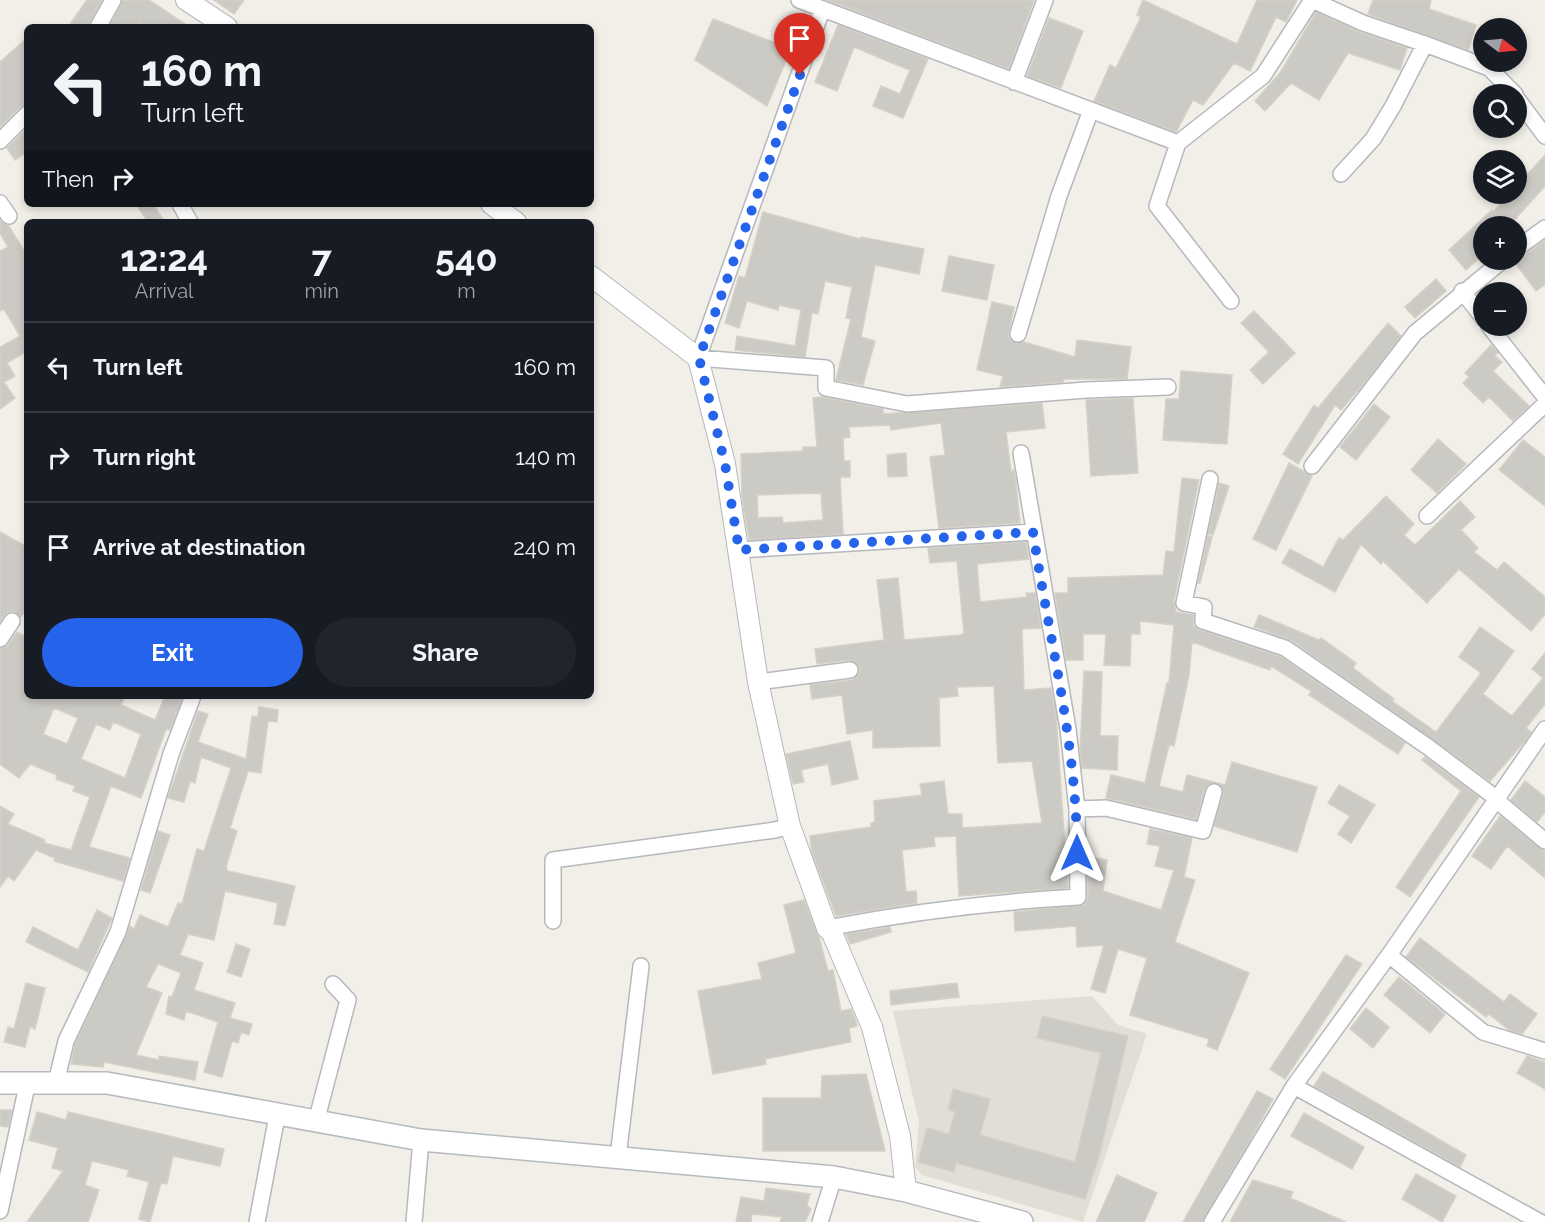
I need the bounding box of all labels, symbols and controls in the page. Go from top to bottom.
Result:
pin [774,13,825,75]
north arrow [1473,18,1527,72]
map controls [1473,18,1527,336]
icon: arrive [783,22,816,55]
text: 160 m [141,47,262,96]
icon: left [42,48,120,126]
button: search [1473,84,1527,138]
text: Turn left [141,97,244,128]
button: layers [1473,150,1527,204]
icon: right [106,162,139,195]
text: Then [42,166,94,192]
button: + [1473,216,1527,270]
text: 12:24 [120,237,208,279]
text: 7 [312,237,332,279]
text: 540 [435,237,498,279]
text: Arrival [135,279,194,303]
text: min [304,279,339,303]
text: m [457,279,476,303]
button: − [1473,282,1527,336]
icon: left [42,351,75,384]
text: Turn left [93,354,183,380]
text: 160 m [514,354,576,380]
icon: right [42,441,75,474]
text: Turn right [93,444,196,470]
text: 140 m [515,444,576,470]
icon: arrive [42,531,75,564]
text: Arrive at destination [93,534,306,560]
text: 240 m [513,534,576,560]
button: Exit [42,618,303,687]
button: Share [315,618,576,687]
position arrow [1045,821,1109,885]

